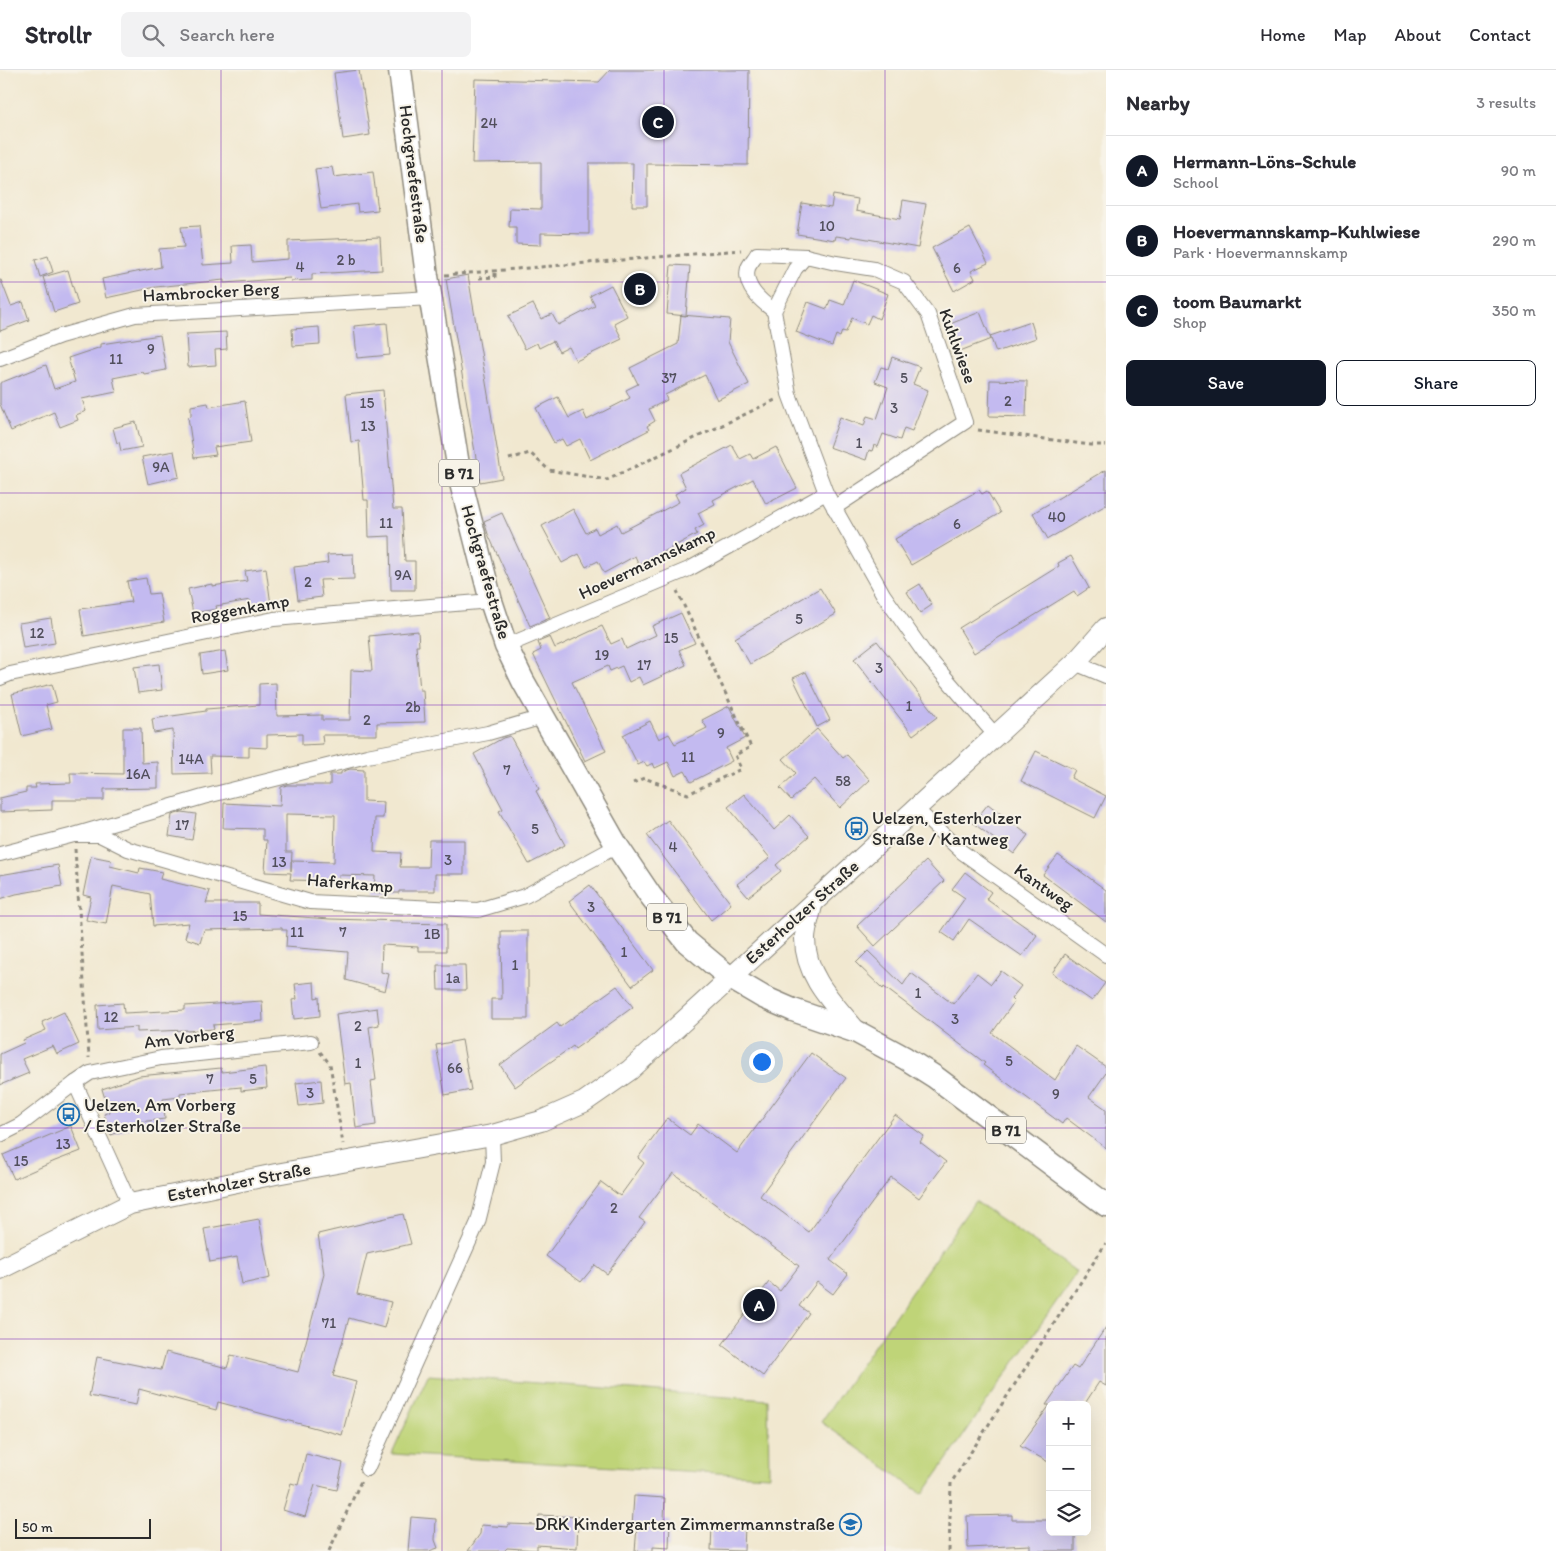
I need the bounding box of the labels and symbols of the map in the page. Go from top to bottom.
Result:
pin: C [642,103,674,141]
street label: Hochgraefestraße [395,104,433,244]
house number: 24 [481,114,497,132]
house number: 10 [819,217,835,235]
house number: 2 b [336,251,356,269]
house number: 4 [295,258,305,276]
house number: 6 [953,259,961,277]
pin: B [624,270,656,308]
street label: Hambrocker Berg [142,277,281,307]
street label: Kuhlwiese [934,306,982,386]
house number: 9 [147,340,155,358]
house number: 11 [109,350,123,368]
house number: 37 [661,369,677,387]
house number: 5 [900,369,908,387]
house number: 2 [1004,392,1012,410]
house number: 15 [360,394,375,412]
house number: 3 [890,399,898,417]
house number: 13 [360,417,376,435]
house number: 1 [856,434,863,452]
house number: 9A [152,458,170,476]
road number: B 71 [439,459,479,486]
street label: Hochgraefestraße [456,502,516,642]
house number: 40 [1048,508,1066,526]
house number: 11 [379,514,393,532]
house number: 6 [953,515,961,533]
street label: Hoevermannskamp [575,522,719,604]
house number: 9A [394,566,412,584]
house number: 2 [304,573,312,591]
street label: Roggenkamp [189,590,291,628]
house number: 5 [795,610,803,628]
house number: 12 [30,624,45,642]
house number: 15 [664,629,679,647]
house number: 19 [595,646,610,664]
house number: 17 [637,656,652,674]
house number: 3 [875,659,883,677]
house number: 1 [906,697,913,715]
house number: 2b [405,698,421,716]
house number: 2 [363,711,371,729]
house number: 9 [717,724,725,742]
house number: 11 [681,748,695,766]
house number: 14A [178,750,204,768]
house number: 7 [503,761,511,779]
house number: 16A [126,765,151,783]
house number: 58 [835,772,851,790]
place label: Uelzen, Esterholzer Straße / Kantweg [872,807,1022,850]
house number: 17 [175,816,190,834]
bus stop icon: Uelzen, Esterholzer Straße / Kantweg [844,816,868,840]
house number: 5 [531,820,539,838]
house number: 4 [668,838,678,856]
house number: 3 [444,851,452,869]
house number: 13 [271,853,287,871]
street label: Esterholzer Straße [741,855,863,969]
street label: Kantweg [1010,859,1079,916]
street label: Haferkamp [306,868,394,898]
house number: 3 [587,898,595,916]
road number: B 71 [647,904,687,930]
house number: 15 [233,907,248,925]
house number: 11 [290,923,304,941]
house number: 7 [339,923,347,941]
house number: 1B [424,925,441,943]
house number: 1 [621,943,628,961]
house number: 1 [512,956,519,974]
house number: 1a [446,969,461,987]
house number: 1 [915,984,922,1002]
house number: 12 [104,1008,119,1026]
house number: 3 [951,1010,959,1028]
house number: 2 [354,1017,362,1035]
street label: Am Vorberg [143,1020,236,1053]
your location [749,1049,775,1075]
house number: 5 [1005,1052,1013,1070]
house number: 1 [355,1054,362,1072]
house number: 66 [447,1059,463,1077]
house number: 7 [206,1070,214,1088]
house number: 5 [249,1070,257,1088]
house number: 3 [306,1084,314,1102]
house number: 9 [1052,1085,1060,1103]
place label: Uelzen, Am Vorberg / Esterholzer Straße [84,1094,241,1137]
bus stop icon: Uelzen, Am Vorberg / Esterholzer Straße [56,1103,80,1127]
road number: B 71 [986,1116,1026,1144]
house number: 13 [55,1135,71,1153]
house number: 15 [14,1152,29,1170]
street label: Esterholzer Straße [165,1157,313,1207]
house number: 2 [610,1199,618,1217]
pin: A [743,1286,775,1324]
house number: 71 [322,1314,336,1332]
school or university icon: DRK Kindergarten Zimmermannstraße [839,1512,863,1536]
place label: DRK Kindergarten Zimmermannstraße [535,1513,835,1535]
scale bar [15,1516,151,1539]

